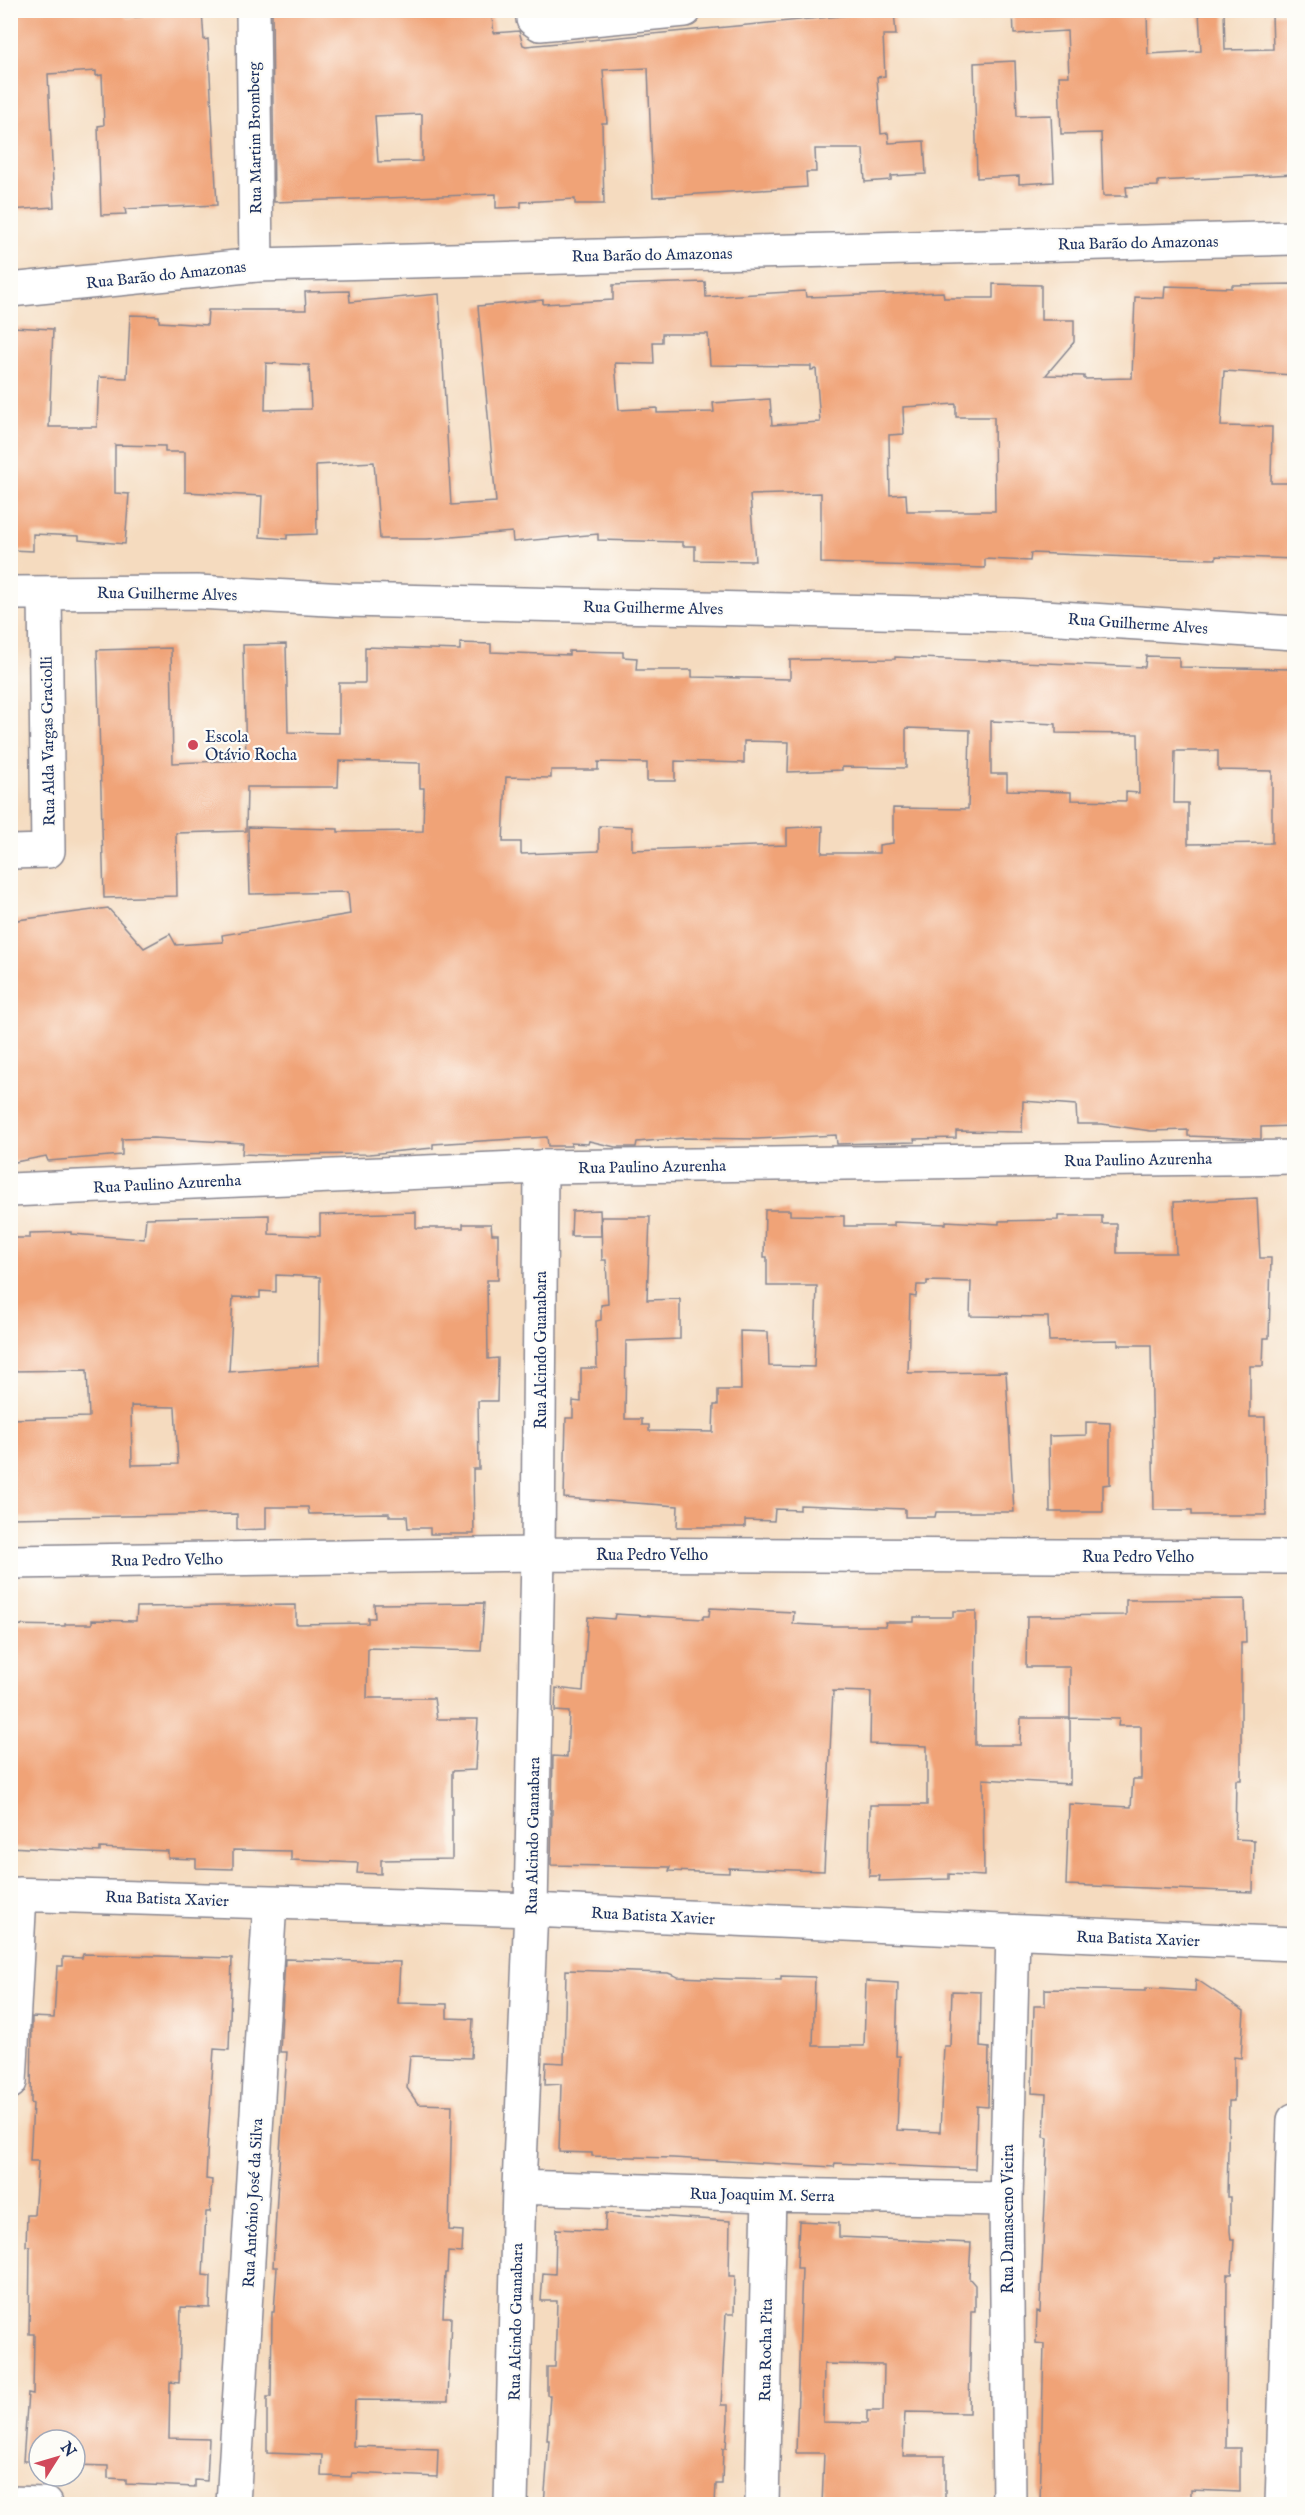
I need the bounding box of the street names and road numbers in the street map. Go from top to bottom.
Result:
street label: Rua Martim Bromberg [245,61,267,214]
street label: Rua Barão do Amazonas [1057,233,1219,255]
street label: Rua Barão do Amazonas [571,245,733,267]
street label: Rua Barão do Amazonas [85,258,248,294]
street label: Rua Guilherme Alves [97,584,238,606]
street label: Rua Guilherme Alves [583,598,724,620]
street label: Rua Guilherme Alves [1067,610,1209,640]
street label: Rua Alda Vargas Graciolli [38,656,60,826]
street label: Rua Paulino Azurenha [1064,1150,1212,1172]
street label: Rua Paulino Azurenha [578,1157,726,1179]
street label: Rua Paulino Azurenha [93,1171,242,1199]
street label: Rua Alcindo Guanabara [532,1271,552,1429]
street label: Rua Pedro Velho [596,1546,708,1566]
street label: Rua Pedro Velho [1082,1548,1194,1568]
street label: Rua Pedro Velho [111,1550,224,1572]
street label: Rua Alcindo Guanabara [523,1757,545,1915]
street label: Rua Batista Xavier [105,1888,229,1912]
street label: Rua Batista Xavier [591,1904,715,1930]
street label: Rua Batista Xavier [1076,1928,1200,1952]
street label: Rua Antônio José da Silva [240,2118,268,2288]
street label: Rua Damasceno Vieira [999,2144,1019,2294]
street label: Rua Joaquim M. Serra [689,2185,835,2207]
street label: Rua Alcindo Guanabara [506,2243,528,2401]
street label: Rua Rocha Pita [756,2298,778,2402]

